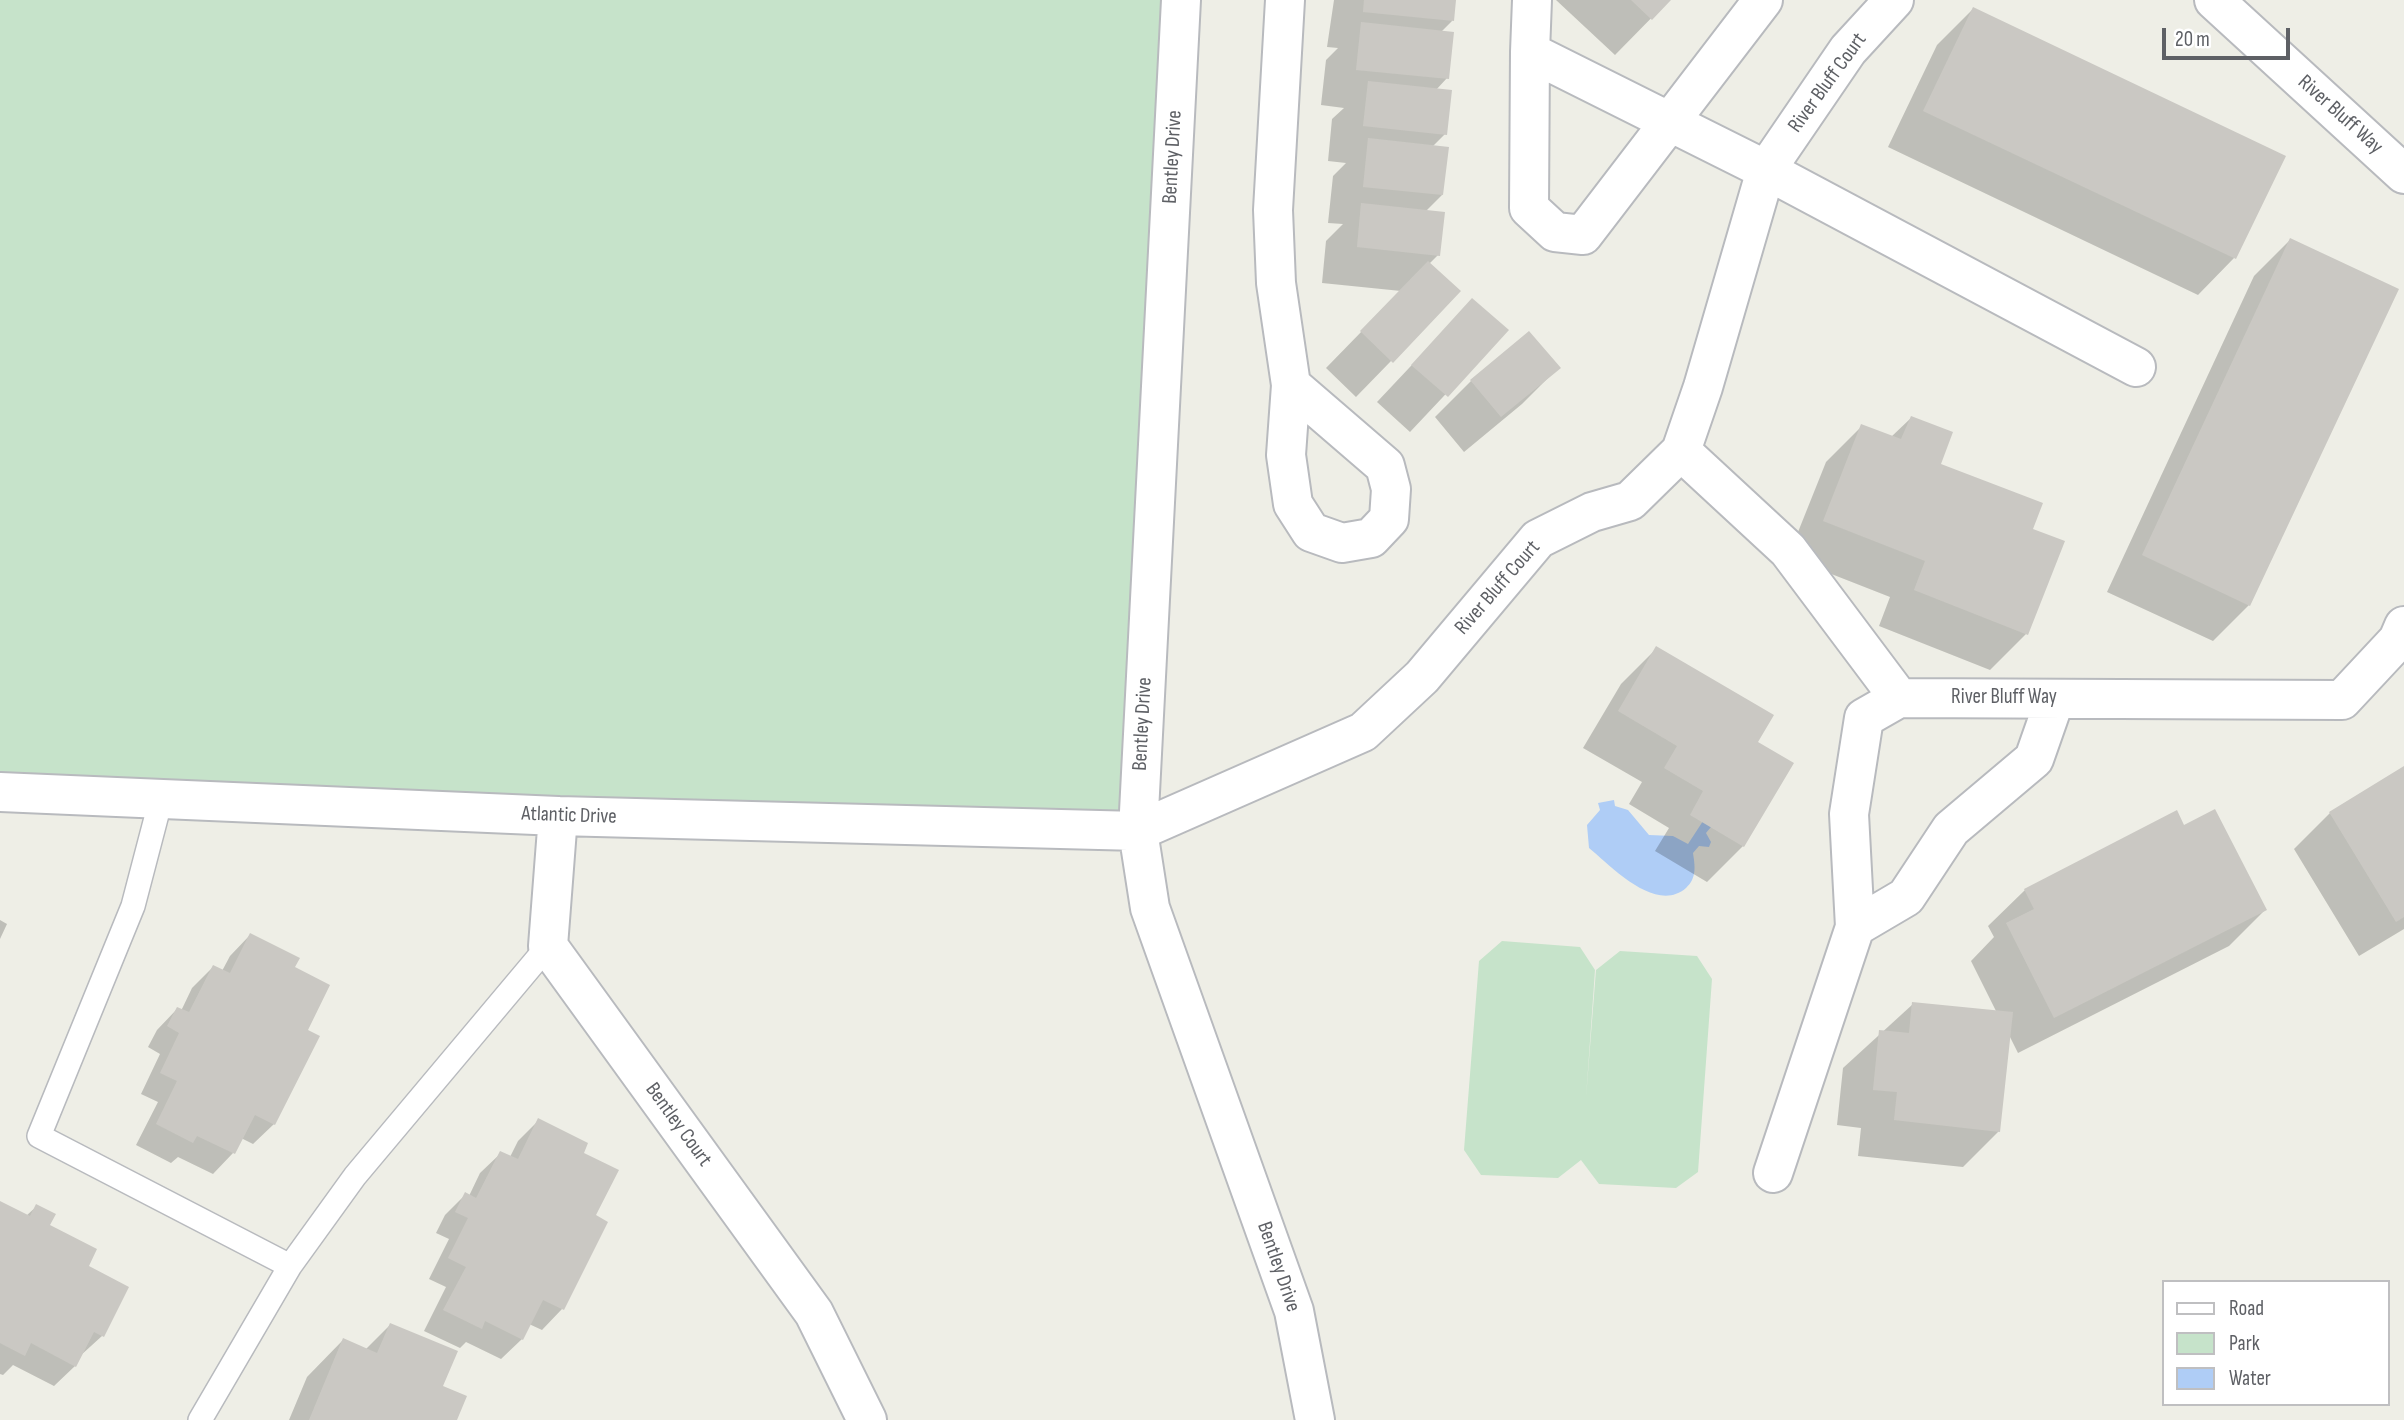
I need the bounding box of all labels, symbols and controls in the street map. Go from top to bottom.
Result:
scale bar [2166,14,2294,58]
text: 20 m [2175,27,2210,52]
street label: River Bluff Court [1783,28,1873,138]
street label: River Bluff Way [2292,70,2388,160]
street label: Bentley Drive [1158,110,1188,204]
street label: River Bluff Court [1450,536,1546,640]
street label: Bentley Drive [1128,677,1158,771]
street label: River Bluff Way [1951,685,2057,711]
street label: Atlantic Drive [521,802,617,830]
street label: Bentley Court [639,1078,717,1172]
street label: Bentley Drive [1251,1219,1305,1315]
legend [2162,1280,2390,1406]
text: Road [2229,1296,2264,1321]
text: Park [2229,1331,2260,1356]
text: Water [2229,1366,2271,1391]

